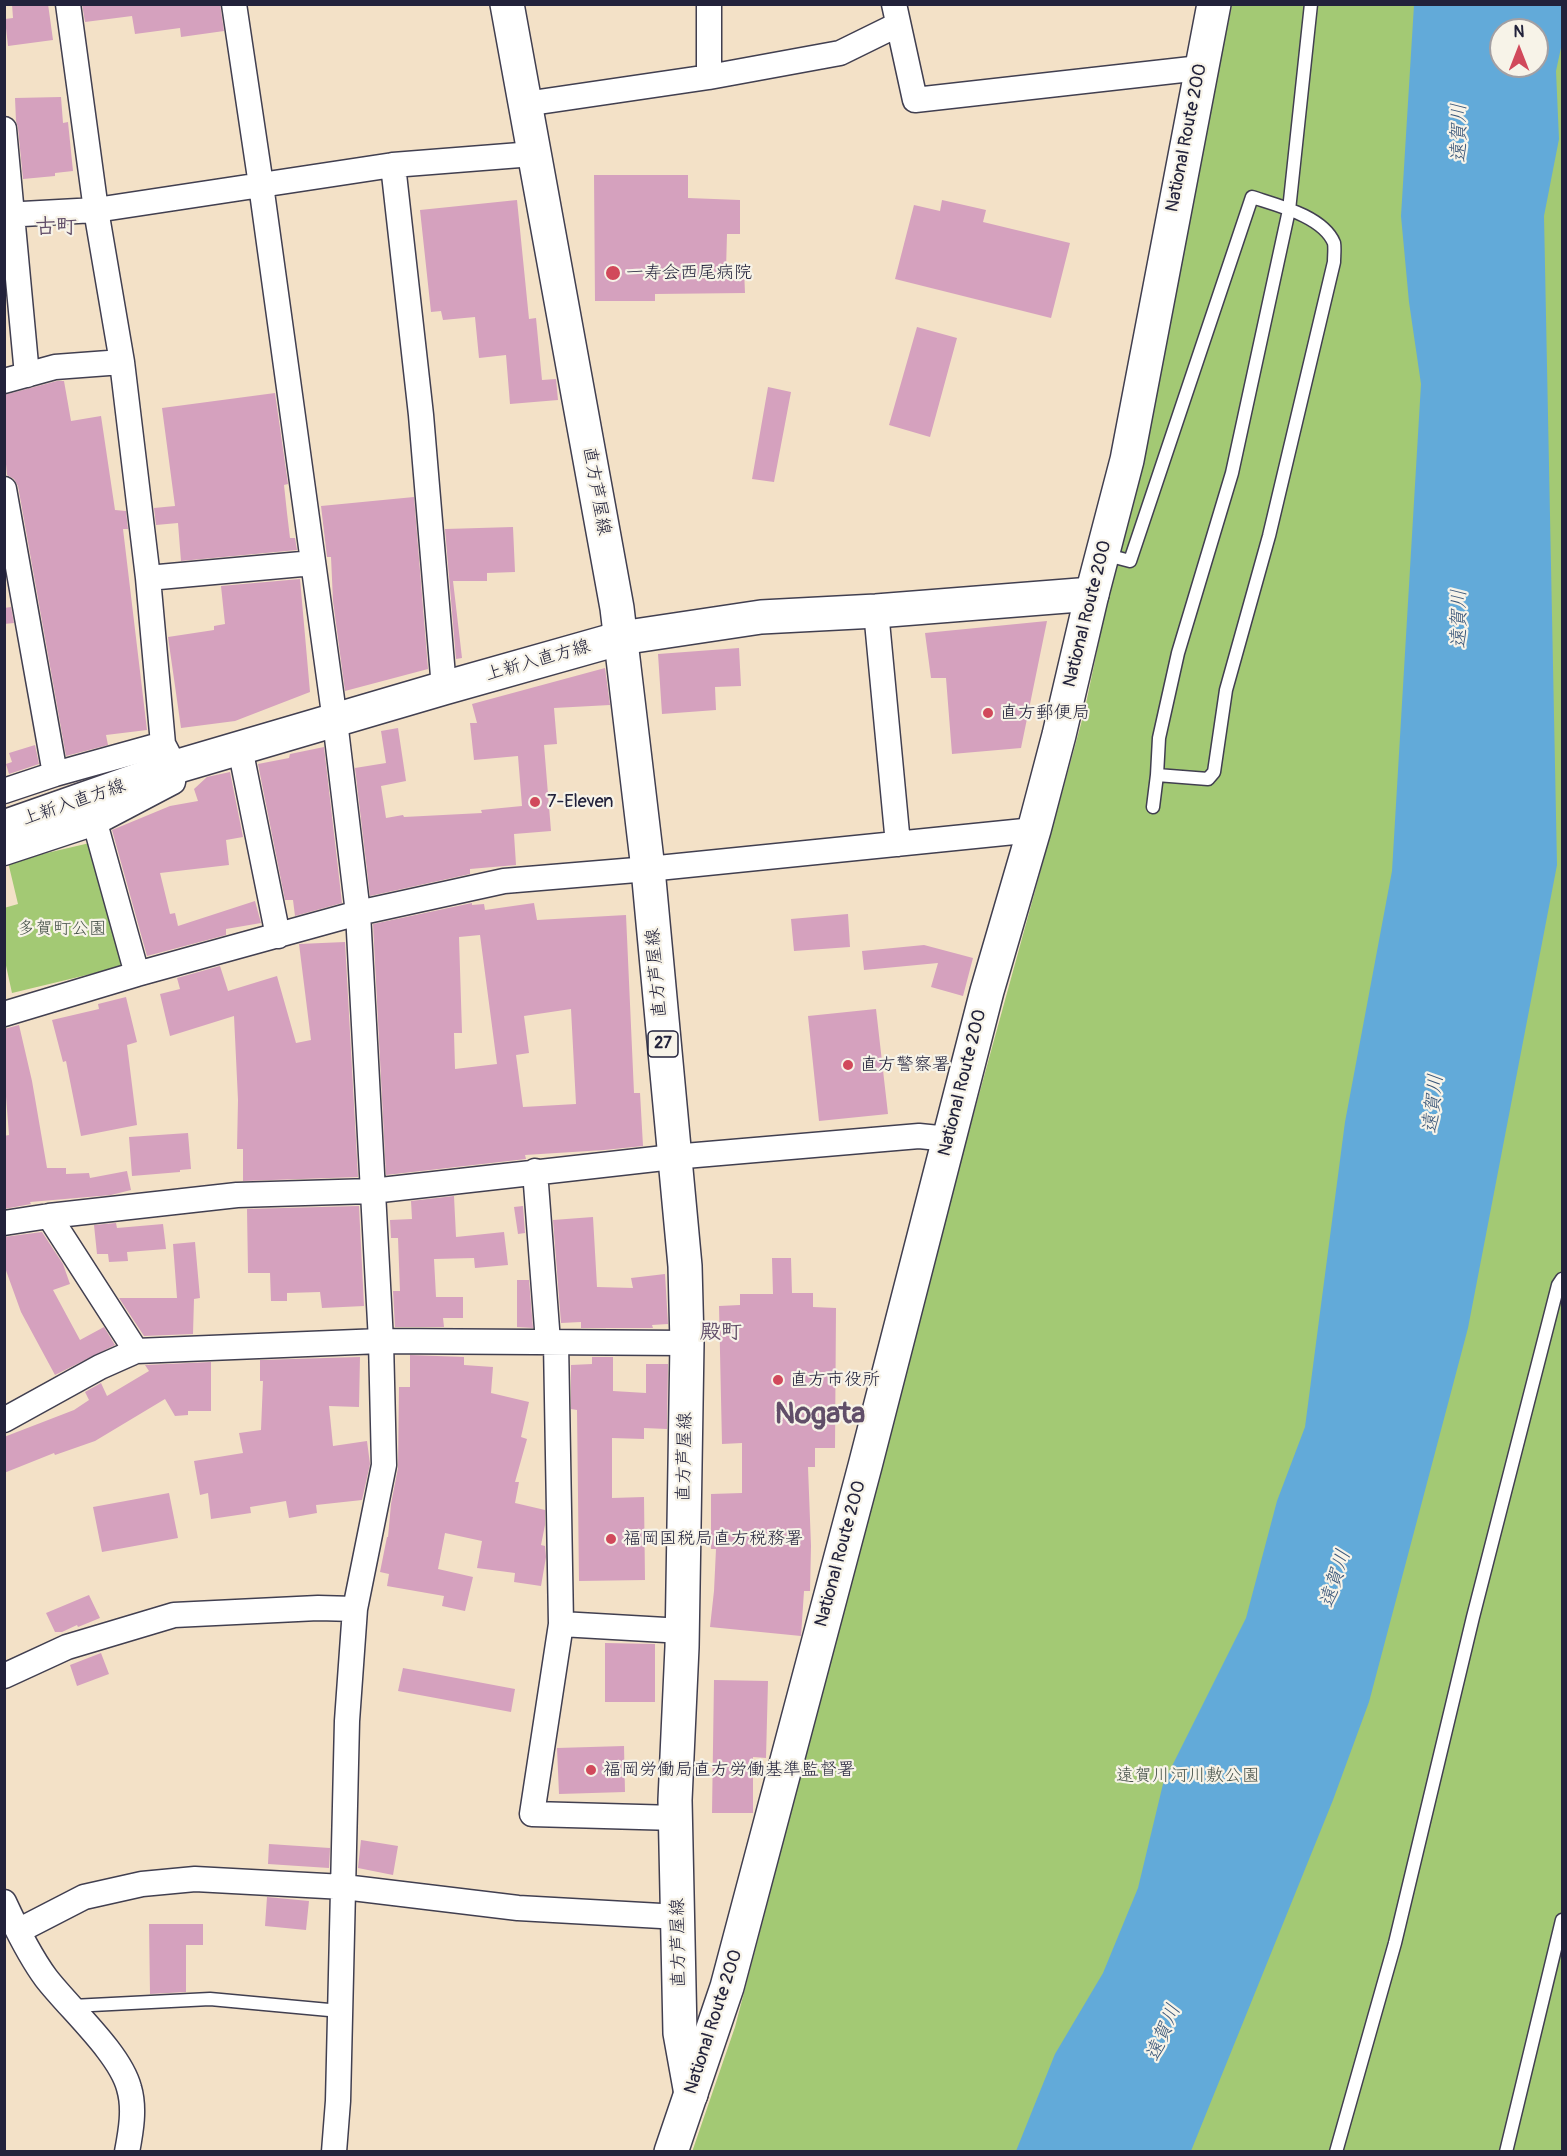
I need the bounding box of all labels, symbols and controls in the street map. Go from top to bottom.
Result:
north arrow [1489,18,1549,78]
text: N [1514,22,1524,42]
street label: National Route 200 [1162,62,1212,214]
water label: 遠賀川 [1448,103,1472,163]
district label: 古町 [35,215,77,241]
place label: 一寿会西尾病院 [626,262,752,284]
marker: 一寿会西尾病院 [604,264,622,282]
street label: 直方芦屋線 [578,445,614,537]
street label: National Route 200 [1059,538,1117,690]
water label: 遠賀川 [1448,589,1472,649]
street label: 上新入直方線 [483,636,593,686]
place label: 直方郵便局 [1000,702,1090,724]
marker: 直方郵便局 [981,706,995,720]
street label: 上新入直方線 [19,775,129,831]
place label: 7-Eleven [547,791,614,813]
marker: 7-Eleven [528,795,542,809]
park label: 多賀町公園 [17,918,107,940]
street label: 直方芦屋線 [642,927,672,1019]
street label: National Route 200 [934,1007,992,1159]
road number: 27 [648,1031,678,1057]
place label: 直方警察署 [860,1054,950,1076]
marker: 直方警察署 [841,1058,855,1072]
water label: 遠賀川 [1419,1073,1449,1135]
district label: 殿町 [700,1320,742,1346]
place label: 直方市役所 [790,1369,880,1391]
marker: 直方市役所 [771,1373,785,1387]
district label: Nogata [775,1397,865,1433]
street label: 直方芦屋線 [673,1412,697,1502]
street label: National Route 200 [811,1479,871,1629]
place label: 福岡国税局直方税務署 [623,1528,803,1550]
marker: 福岡国税局直方税務署 [604,1532,618,1546]
water label: 遠賀川 [1315,1547,1357,1611]
place label: 福岡労働局直方労働基準監督署 [603,1759,855,1781]
marker: 福岡労働局直方労働基準監督署 [584,1763,598,1777]
park label: 遠賀川河川敷公園 [1116,1765,1260,1787]
street label: 直方芦屋線 [667,1898,691,1988]
street label: National Route 200 [680,1947,748,2097]
water label: 遠賀川 [1141,2001,1187,2065]

